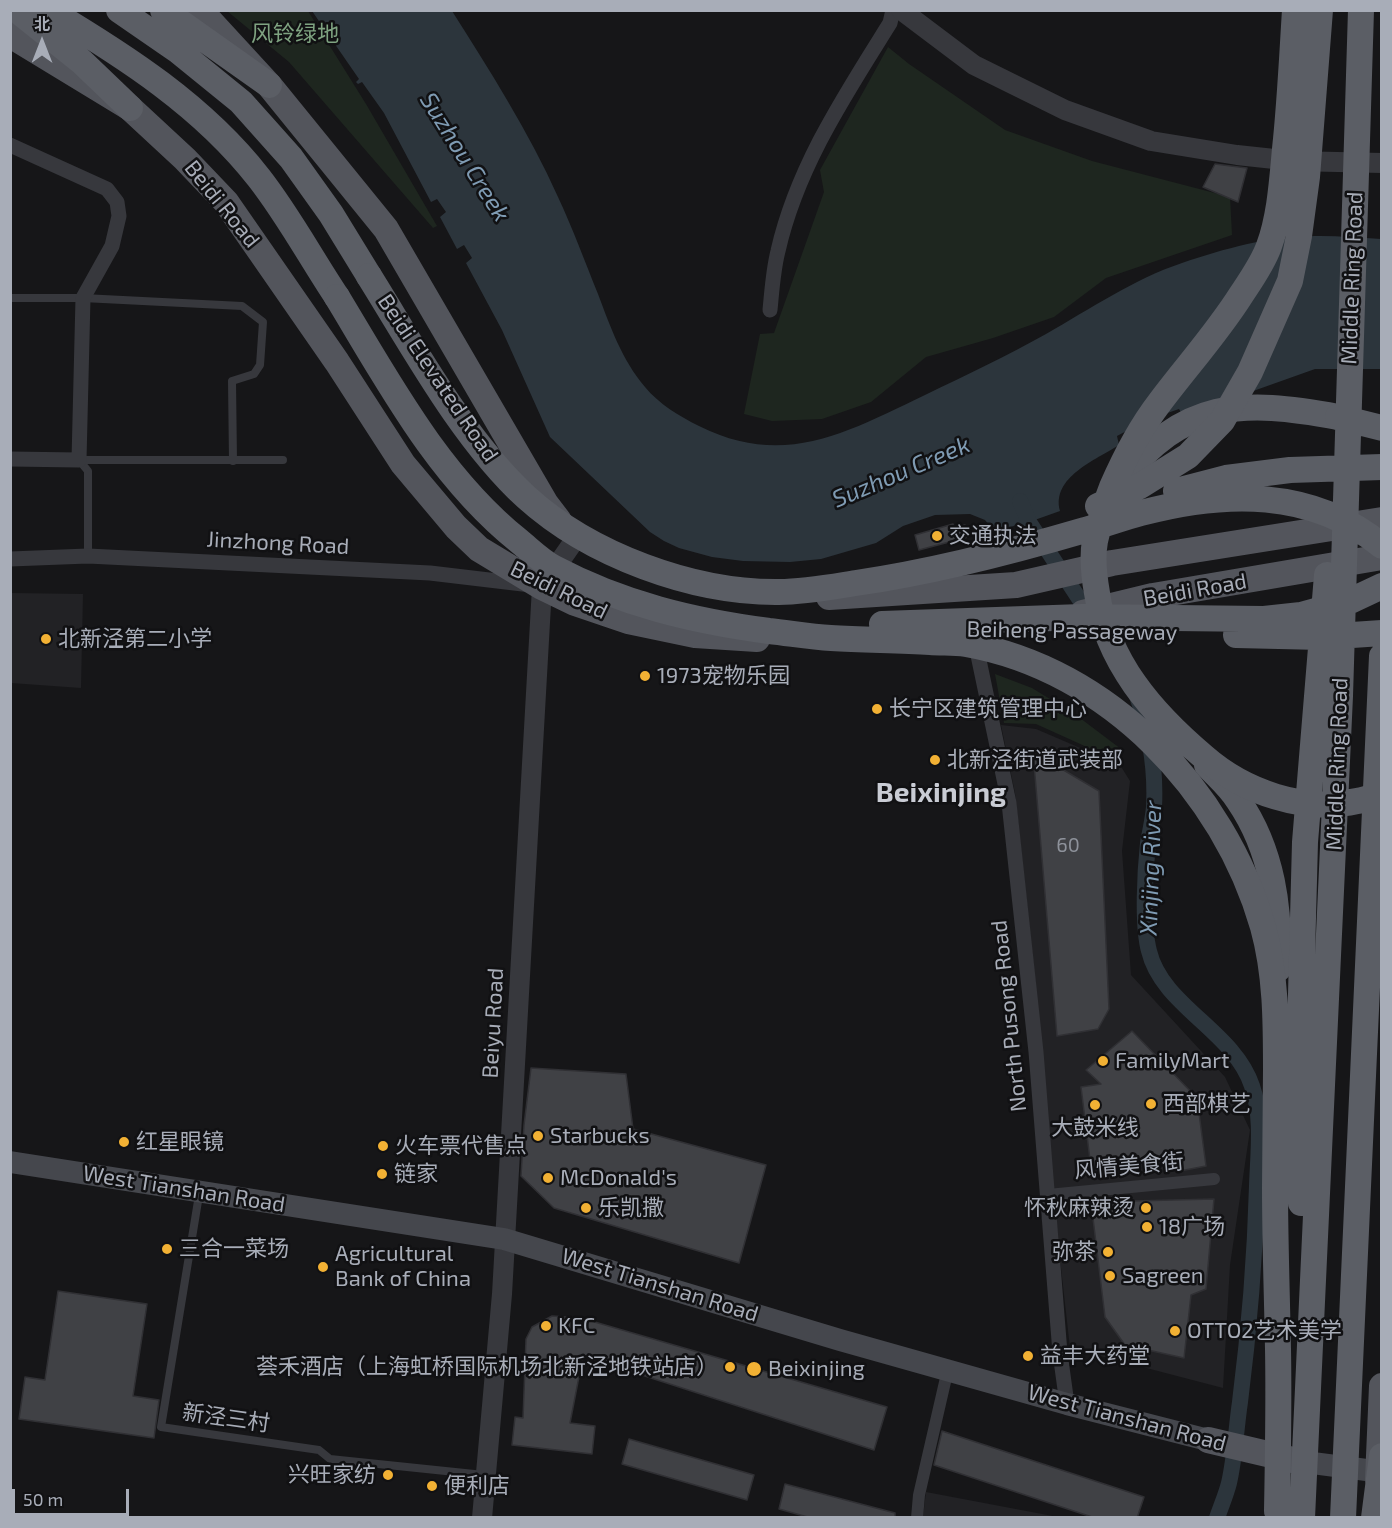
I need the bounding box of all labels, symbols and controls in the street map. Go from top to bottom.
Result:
north arrow [12,12,72,72]
text: 北 [34,14,50,33]
park label: 风铃绿地 [251,21,339,47]
water label: Suzhou Creek [414,87,516,227]
street label: Beidi Road [179,155,265,253]
street label: Middle Ring Road [1336,191,1368,365]
street label: Beidi Elevated Road [372,289,504,467]
water label: Suzhou Creek [828,430,974,514]
place label: 交通执法 [949,523,1037,549]
street label: Jinzhong Road [206,526,350,560]
marker: 交通执法 [930,529,944,543]
street label: Beidi Road [506,555,612,625]
street label: Beidi Road [1141,568,1249,612]
street label: Beiheng Passageway [966,616,1178,646]
place label: 北新泾第二小学 [58,626,212,652]
marker: 北新泾第二小学 [39,632,53,646]
place label: 1973宠物乐园 [657,663,790,689]
marker: 1973宠物乐园 [638,669,652,683]
street label: Middle Ring Road [1321,677,1353,851]
place label: 长宁区建筑管理中心 [889,696,1087,722]
marker: 长宁区建筑管理中心 [870,702,884,716]
place label: 北新泾街道武装部 [947,747,1123,773]
marker: 北新泾街道武装部 [928,753,942,767]
district label: Beixinjing [876,776,1006,810]
water label: Xinjing River [1134,800,1168,936]
house number: 60 [1056,833,1080,857]
street label: North Pusong Road [986,919,1032,1113]
street label: Beiyu Road [477,967,509,1079]
place label: FamilyMart [1115,1048,1229,1074]
marker: FamilyMart [1096,1054,1110,1068]
place label: 西部棋艺 [1163,1091,1251,1117]
marker: 西部棋艺 [1144,1097,1158,1111]
marker: 大鼓米线 [1088,1098,1102,1112]
place label: 大鼓米线 [1051,1115,1139,1141]
place label: Starbucks [550,1123,650,1149]
place label: 红星眼镜 [136,1129,224,1155]
marker: Starbucks [531,1129,545,1143]
place label: 火车票代售点 [395,1133,527,1159]
marker: 红星眼镜 [117,1135,131,1149]
marker: 火车票代售点 [376,1139,390,1153]
street label: 风情美食街 [1073,1148,1185,1184]
street label: West Tianshan Road [81,1160,287,1218]
place label: 链家 [394,1161,438,1187]
place label: McDonald's [560,1165,677,1191]
marker: 链家 [375,1167,389,1181]
marker: McDonald's [541,1171,555,1185]
place label: 乐凯撒 [598,1195,664,1221]
place label: 怀秋麻辣烫 [1024,1195,1134,1221]
marker: 乐凯撒 [579,1201,593,1215]
marker: 怀秋麻辣烫 [1139,1201,1153,1215]
place label: 18广场 [1159,1214,1225,1240]
marker: 18广场 [1140,1220,1154,1234]
place label: 三合一菜场 [179,1236,289,1262]
place label: 弥茶 [1052,1239,1096,1265]
place label: Agricultural Bank of China [335,1241,471,1292]
marker: 三合一菜场 [160,1242,174,1256]
street label: West Tianshan Road [558,1243,762,1327]
marker: 弥茶 [1101,1245,1115,1259]
marker: Agricultural Bank of China [316,1260,330,1274]
place label: Sagreen [1122,1263,1204,1289]
marker: Sagreen [1103,1269,1117,1283]
place label: KFC [558,1313,595,1339]
place label: OTTO2艺术美学 [1187,1318,1342,1344]
marker: KFC [539,1319,553,1333]
marker: OTTO2艺术美学 [1168,1324,1182,1338]
place label: 益丰大药堂 [1040,1343,1150,1369]
marker: 益丰大药堂 [1021,1349,1035,1363]
place label: 荟禾酒店（上海虹桥国际机场北新泾地铁站店） [256,1354,718,1380]
place label: Beixinjing [768,1356,865,1382]
marker: 荟禾酒店（上海虹桥国际机场北新泾地铁站店） [723,1360,737,1374]
marker: Beixinjing [745,1360,763,1378]
street label: West Tianshan Road [1025,1379,1229,1457]
street label: 新泾三村 [181,1399,271,1437]
place label: 兴旺家纺 [288,1462,376,1488]
marker: 兴旺家纺 [381,1468,395,1482]
place label: 便利店 [444,1473,510,1499]
scale bar [15,1477,132,1515]
marker: 便利店 [425,1479,439,1493]
text: 50 m [23,1488,63,1510]

